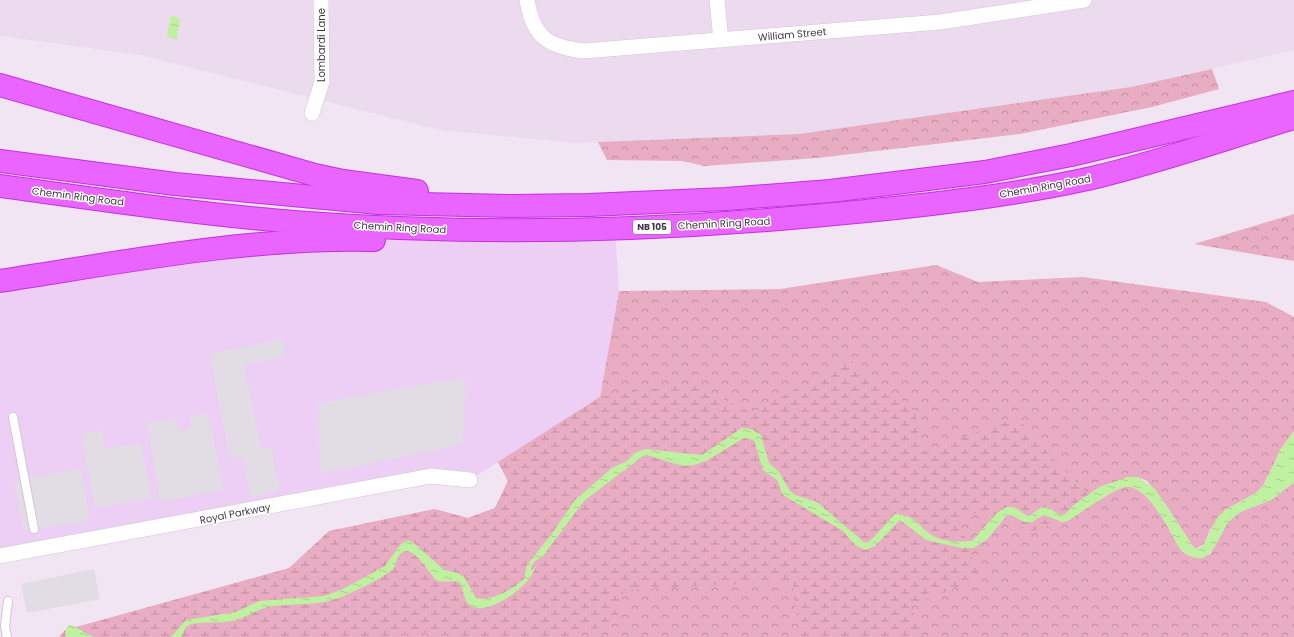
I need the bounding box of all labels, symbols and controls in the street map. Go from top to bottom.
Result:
street label: Lombardi Lane [314,8,329,82]
street label: William Street [757,24,827,45]
street label: Chemin Ring Road [998,171,1092,202]
street label: Chemin Ring Road [31,183,125,210]
street label: Chemin Ring Road [677,214,771,233]
street label: Chemin Ring Road [353,218,447,237]
road number: NB 105 [633,220,671,234]
street label: Royal Parkway [198,499,272,528]

